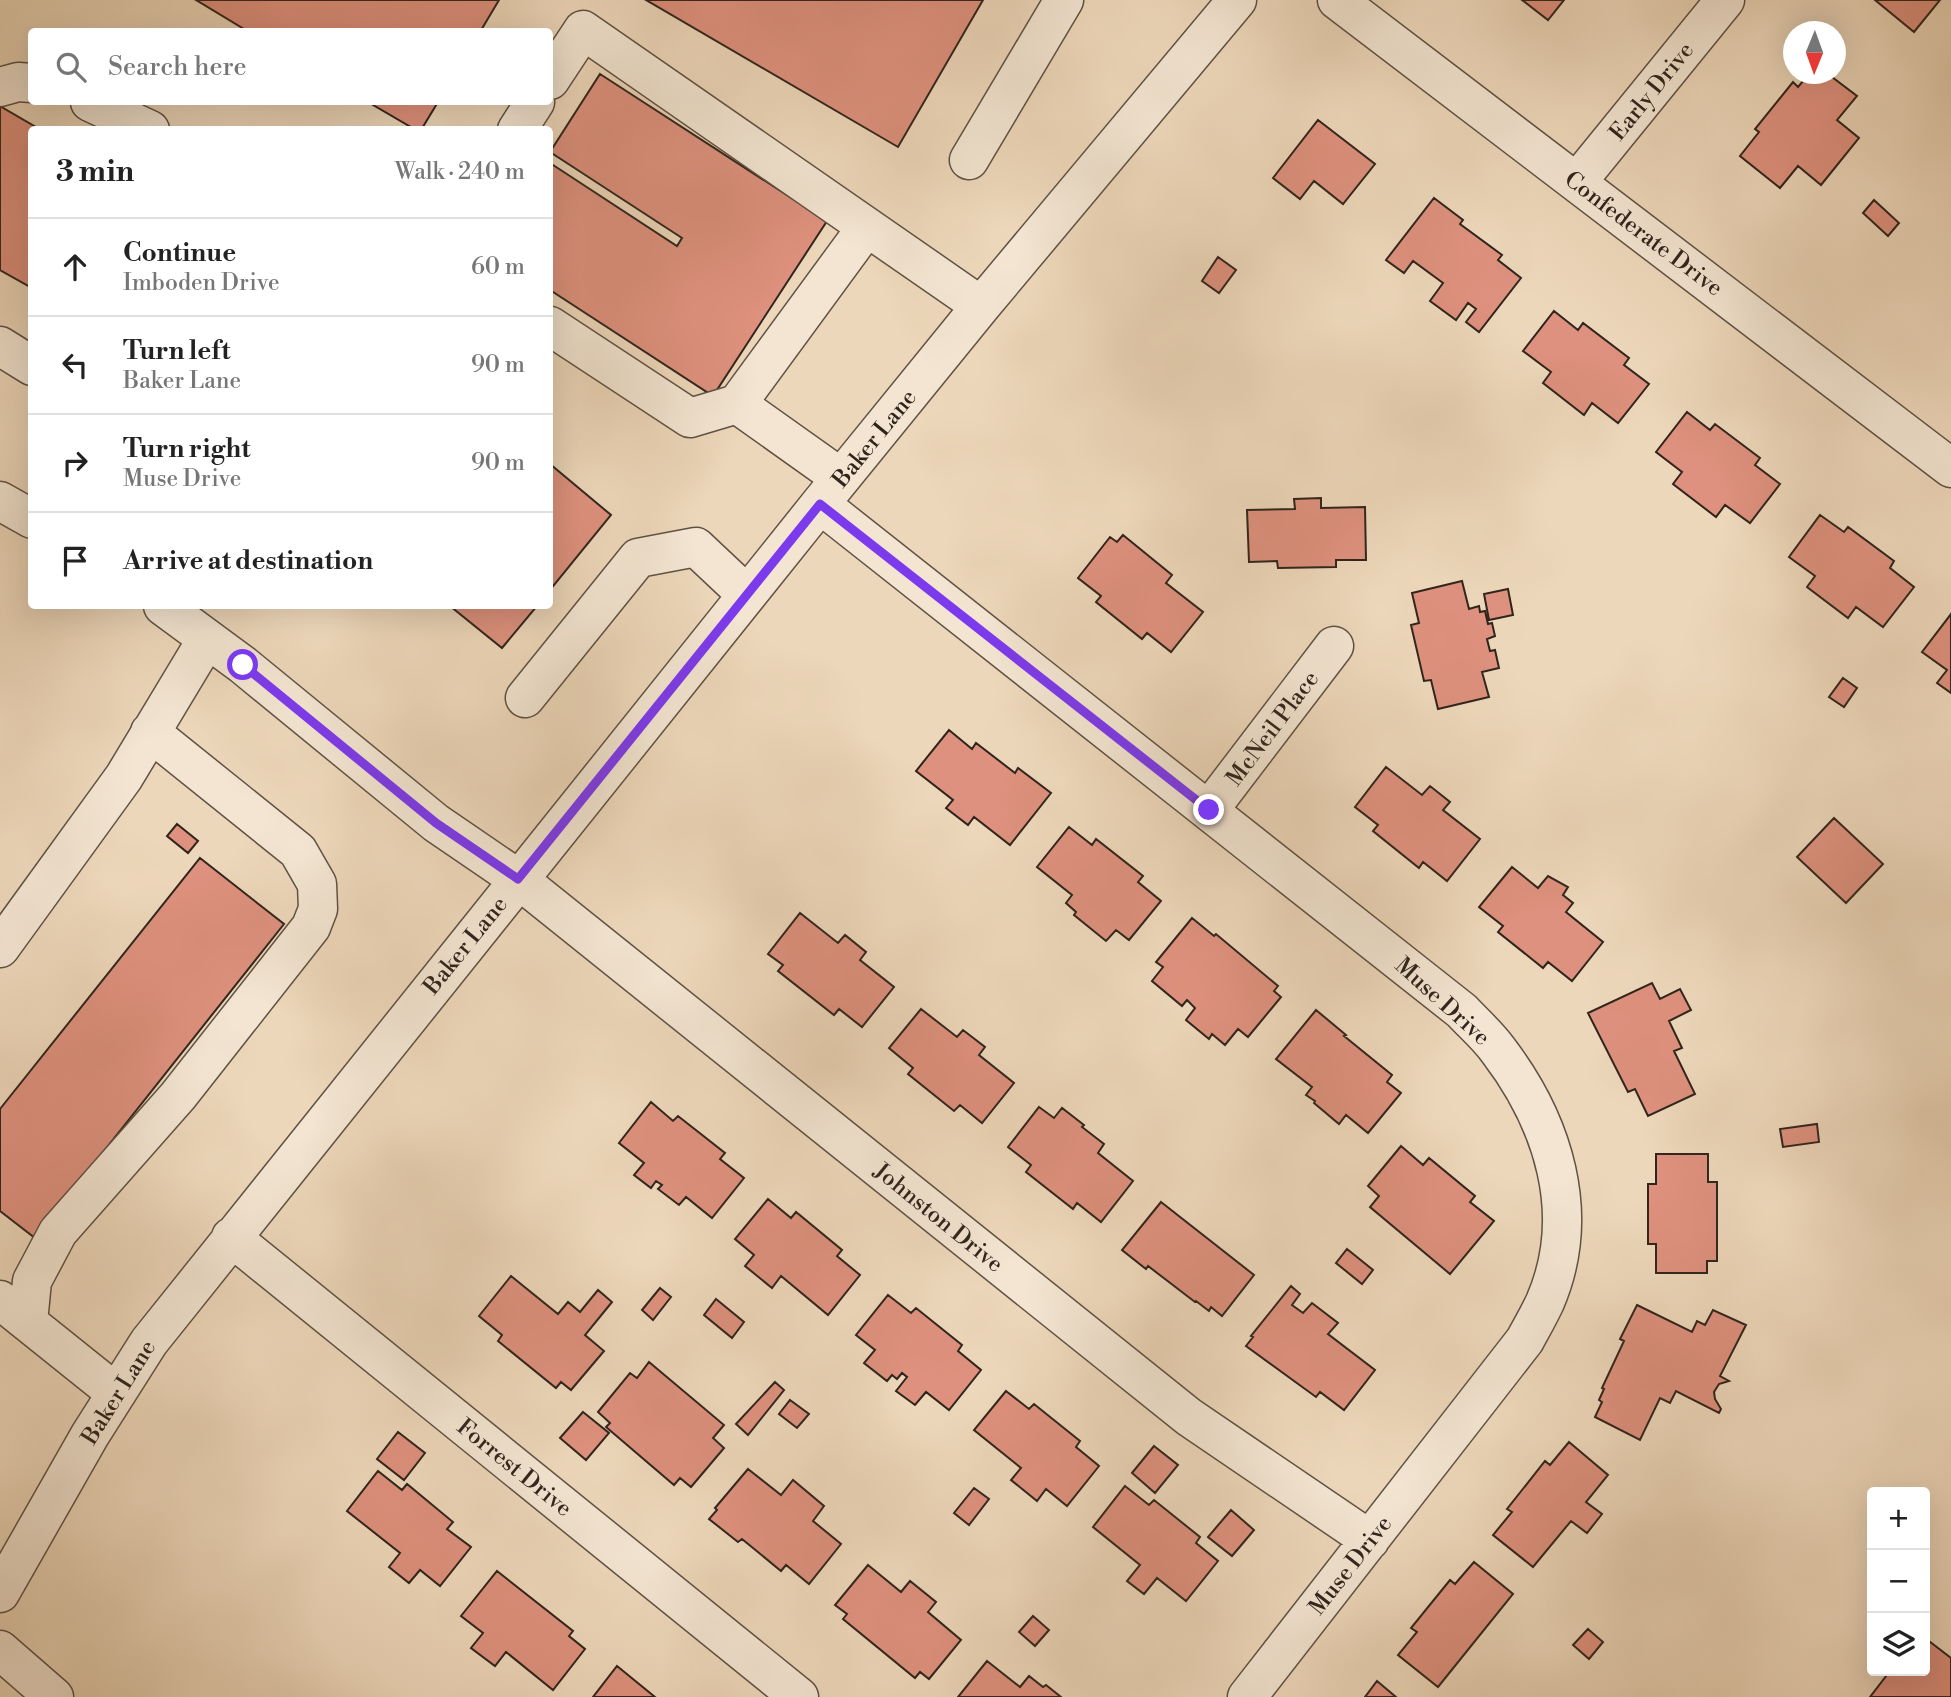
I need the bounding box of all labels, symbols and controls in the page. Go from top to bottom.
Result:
north arrow [1783,21,1846,84]
search box [28,28,553,105]
street label: Early Drive [1604,37,1700,146]
icon: search [52,48,90,86]
text: Search here [108,51,247,83]
text: 3 min [56,153,134,191]
text: Walk · 240 m [395,158,525,186]
street label: Confederate Drive [1559,165,1728,302]
text: Continue [123,237,236,269]
icon: ahead [56,248,94,286]
text: 60 m [471,253,525,281]
text: Imboden Drive [123,269,280,297]
text: Turn left [123,335,231,367]
icon: left [56,346,94,384]
text: 90 m [471,351,525,379]
text: Baker Lane [123,367,241,395]
street label: Baker Lane [826,384,923,494]
text: Turn right [123,433,251,465]
icon: right [56,444,94,482]
text: 90 m [471,449,525,477]
text: Muse Drive [123,465,241,493]
icon: arrive [56,542,94,580]
text: Arrive at destination [123,545,373,577]
route start [227,649,258,680]
street label: McNeil Place [1220,665,1325,792]
route end [1193,794,1224,825]
street label: Baker Lane [417,891,514,1001]
street label: Muse Drive [1389,952,1496,1052]
street label: Johnston Drive [867,1156,1009,1278]
street label: Baker Lane [75,1335,162,1451]
street label: Forrest Drive [451,1413,578,1523]
map controls [1867,1487,1930,1676]
button: + [1867,1487,1930,1550]
street label: Muse Drive [1303,1510,1398,1621]
button: − [1867,1550,1930,1613]
button: layers [1867,1613,1930,1676]

